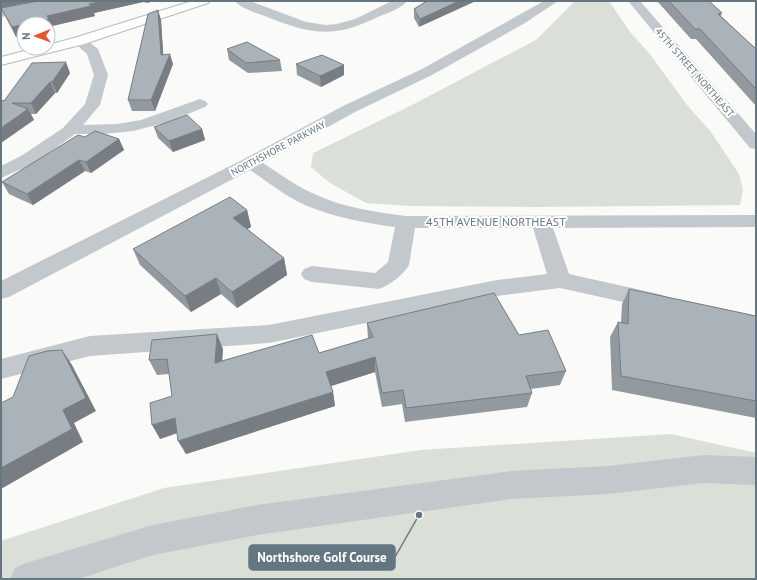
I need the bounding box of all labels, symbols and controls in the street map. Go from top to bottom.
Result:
north arrow [16,16,56,56]
street label: 45TH STREET NORTHEAST [652,25,737,120]
text: N [19,32,33,40]
street label: NORTHSHORE PARKWAY [229,118,328,179]
street label: 45TH AVENUE NORTHEAST [426,214,566,229]
callout: Northshore Golf Course [249,545,395,570]
text: Northshore Golf Course [257,549,387,566]

